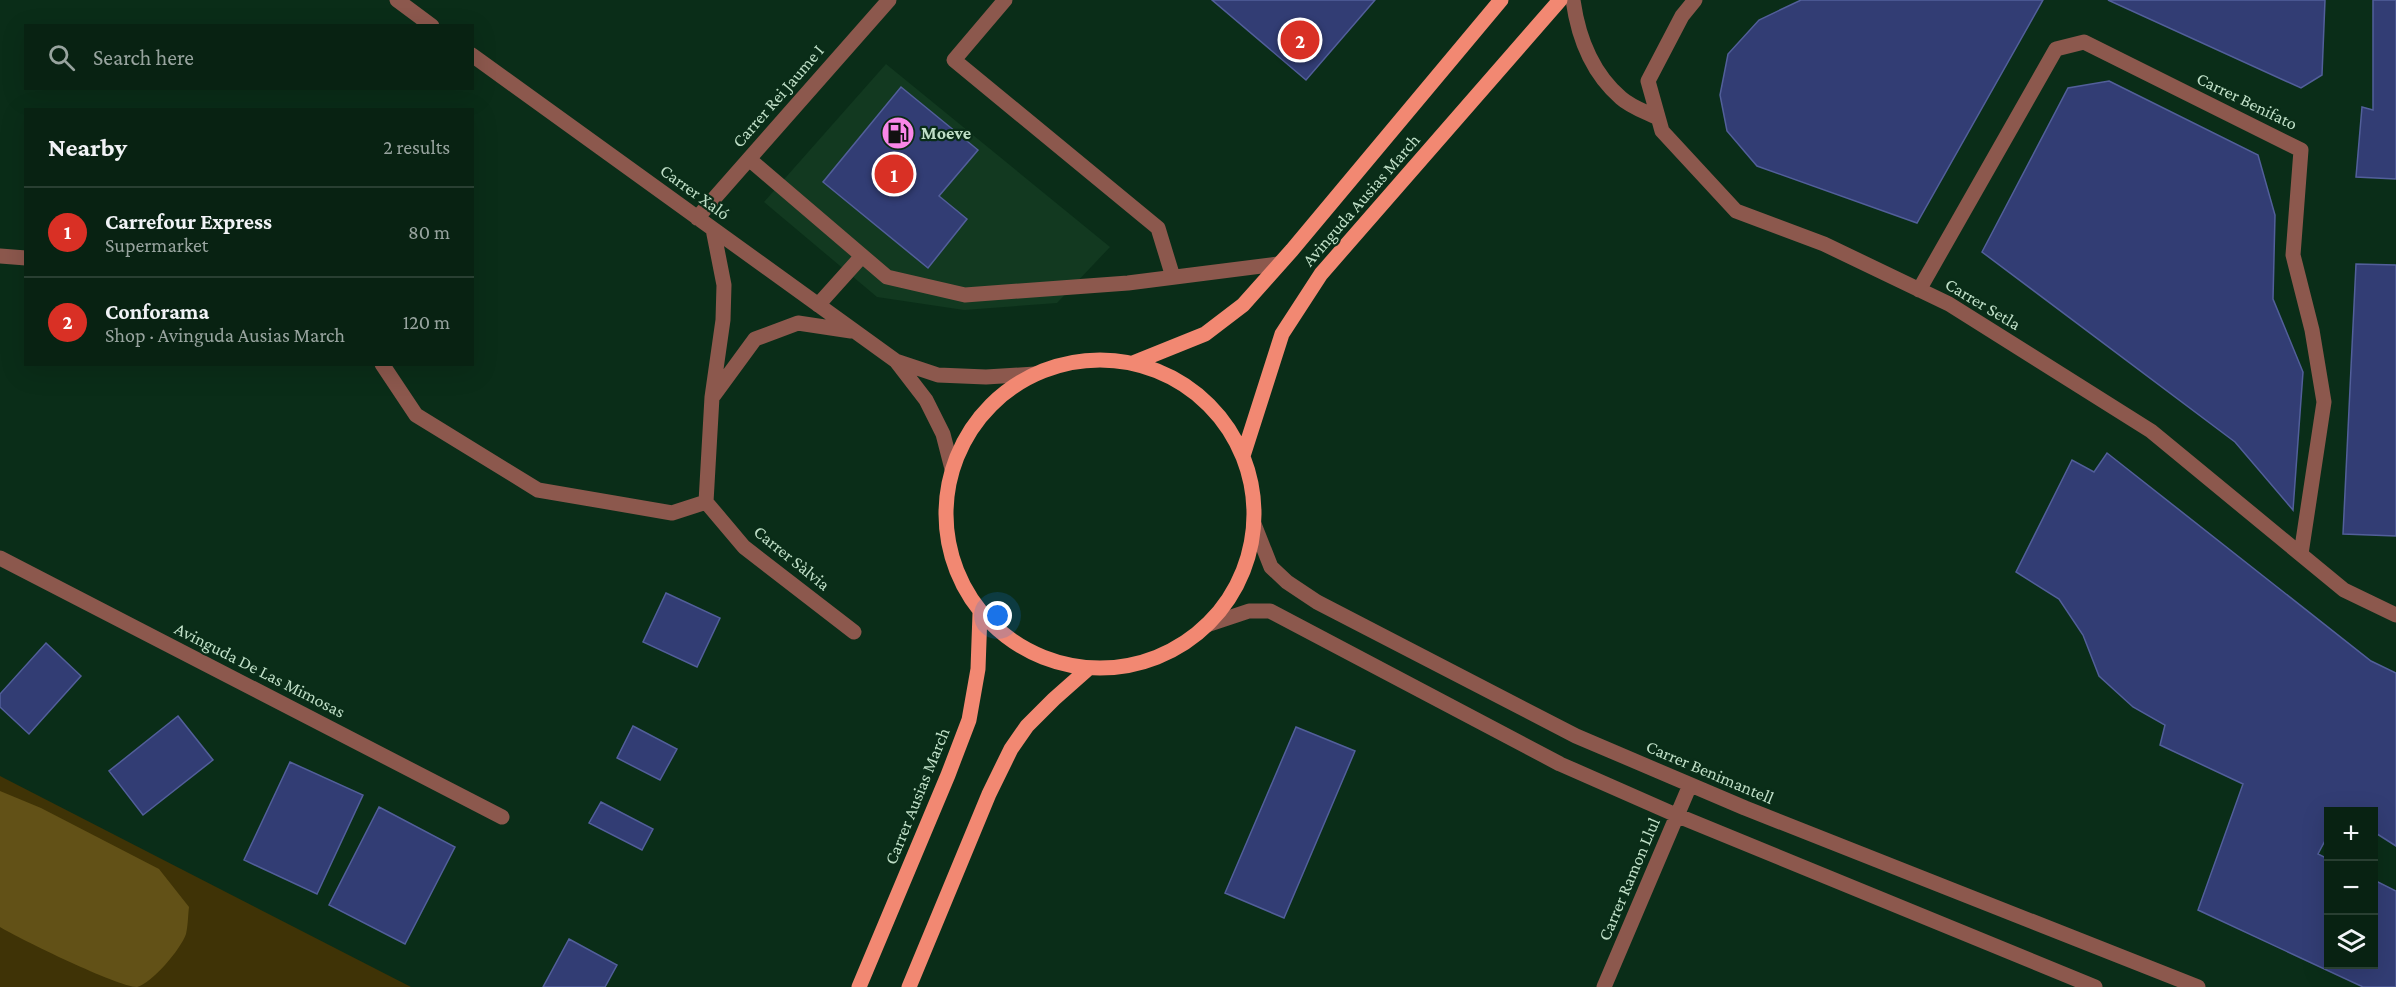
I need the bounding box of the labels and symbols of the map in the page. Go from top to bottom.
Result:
pin: 2 [1280,18,1320,63]
street label: Carrer Rei Jaume I [728,41,828,151]
street label: Carrer Benifato [2193,68,2301,134]
fuel station icon: Moeve [880,115,916,151]
place label: Moeve [921,123,971,143]
street label: Avinguda Ausias March [1298,130,1424,270]
pin: 1 [874,152,914,196]
street label: Carrer Xaló [656,160,734,224]
street label: Carrer Setla [1942,274,2024,334]
street label: Carrer Sàlvia [750,521,834,595]
your location [983,601,1012,630]
street label: Avinguda De Las Mimosas [171,618,349,722]
street label: Carrer Ausias March [880,725,954,867]
street label: Carrer Benimantell [1643,736,1777,808]
street label: Carrer Ramon Llul [1594,814,1664,943]

